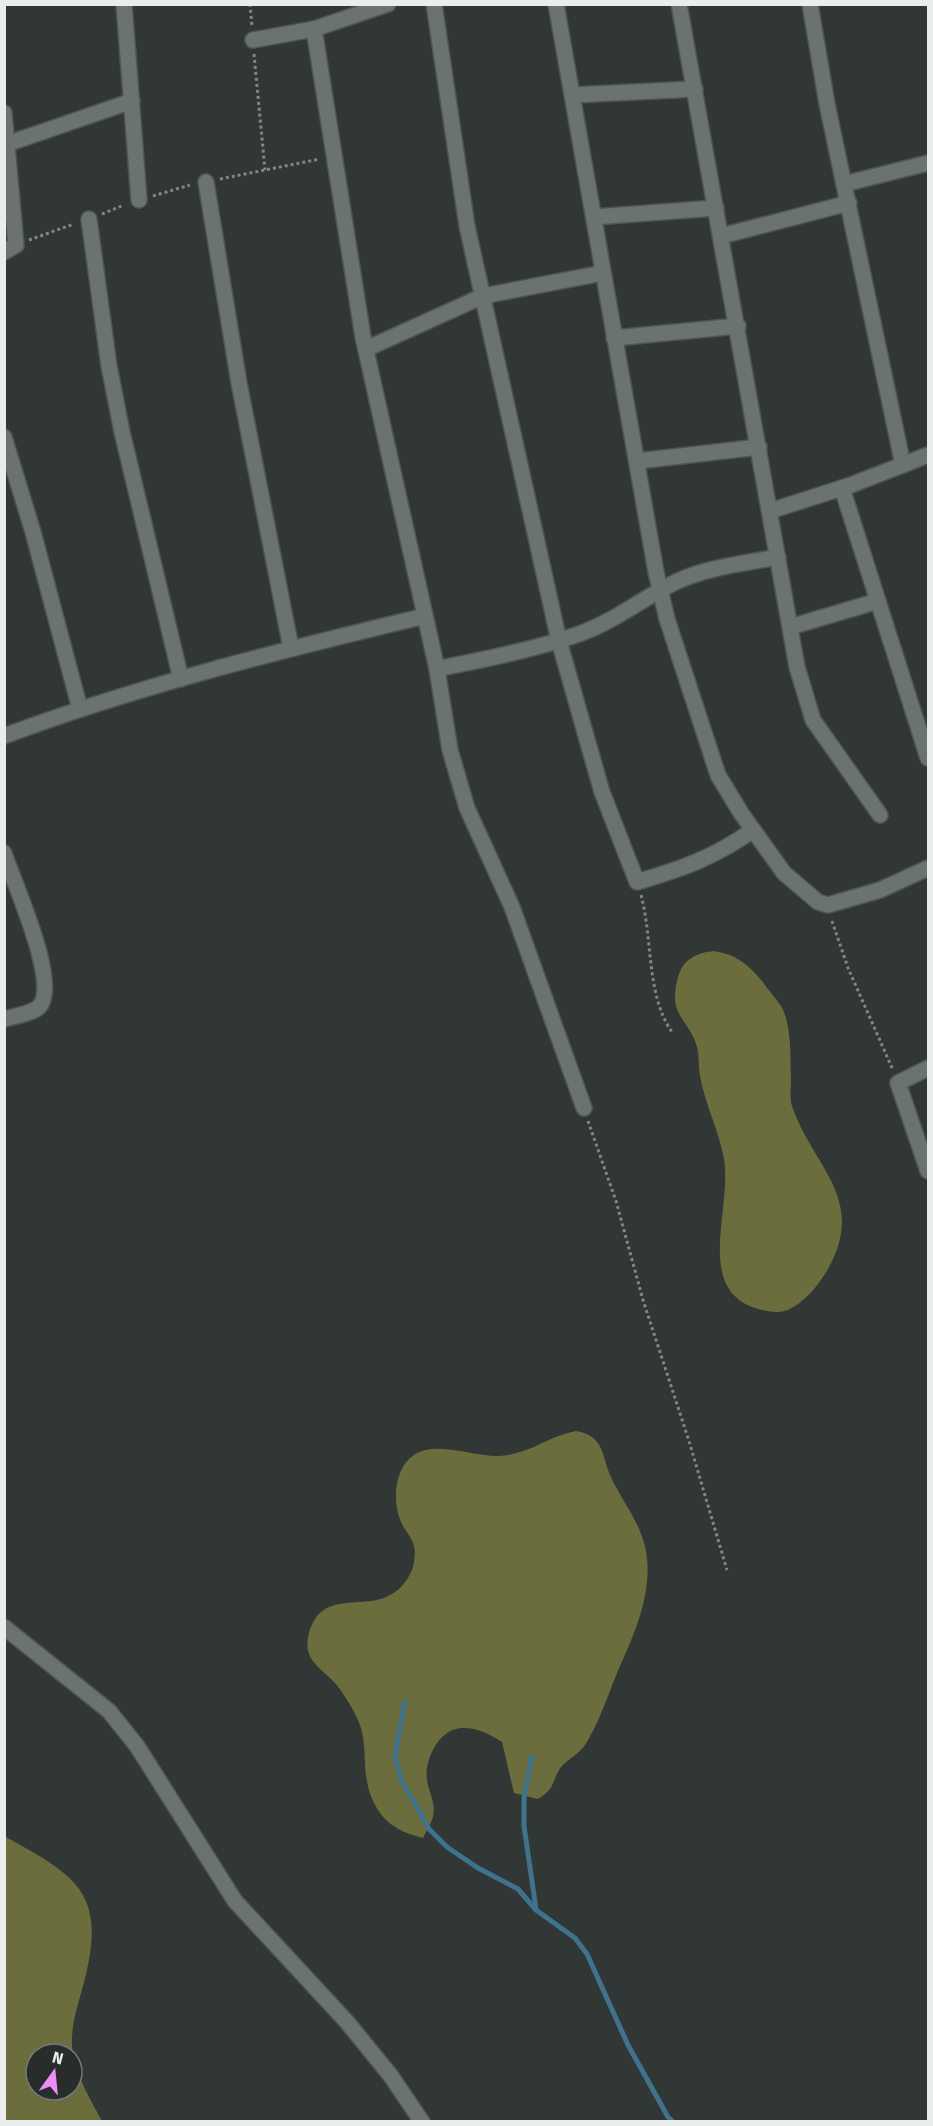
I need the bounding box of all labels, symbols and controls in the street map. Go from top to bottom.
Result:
north arrow [24,2042,84,2102]
text: N [50,2047,65,2069]

